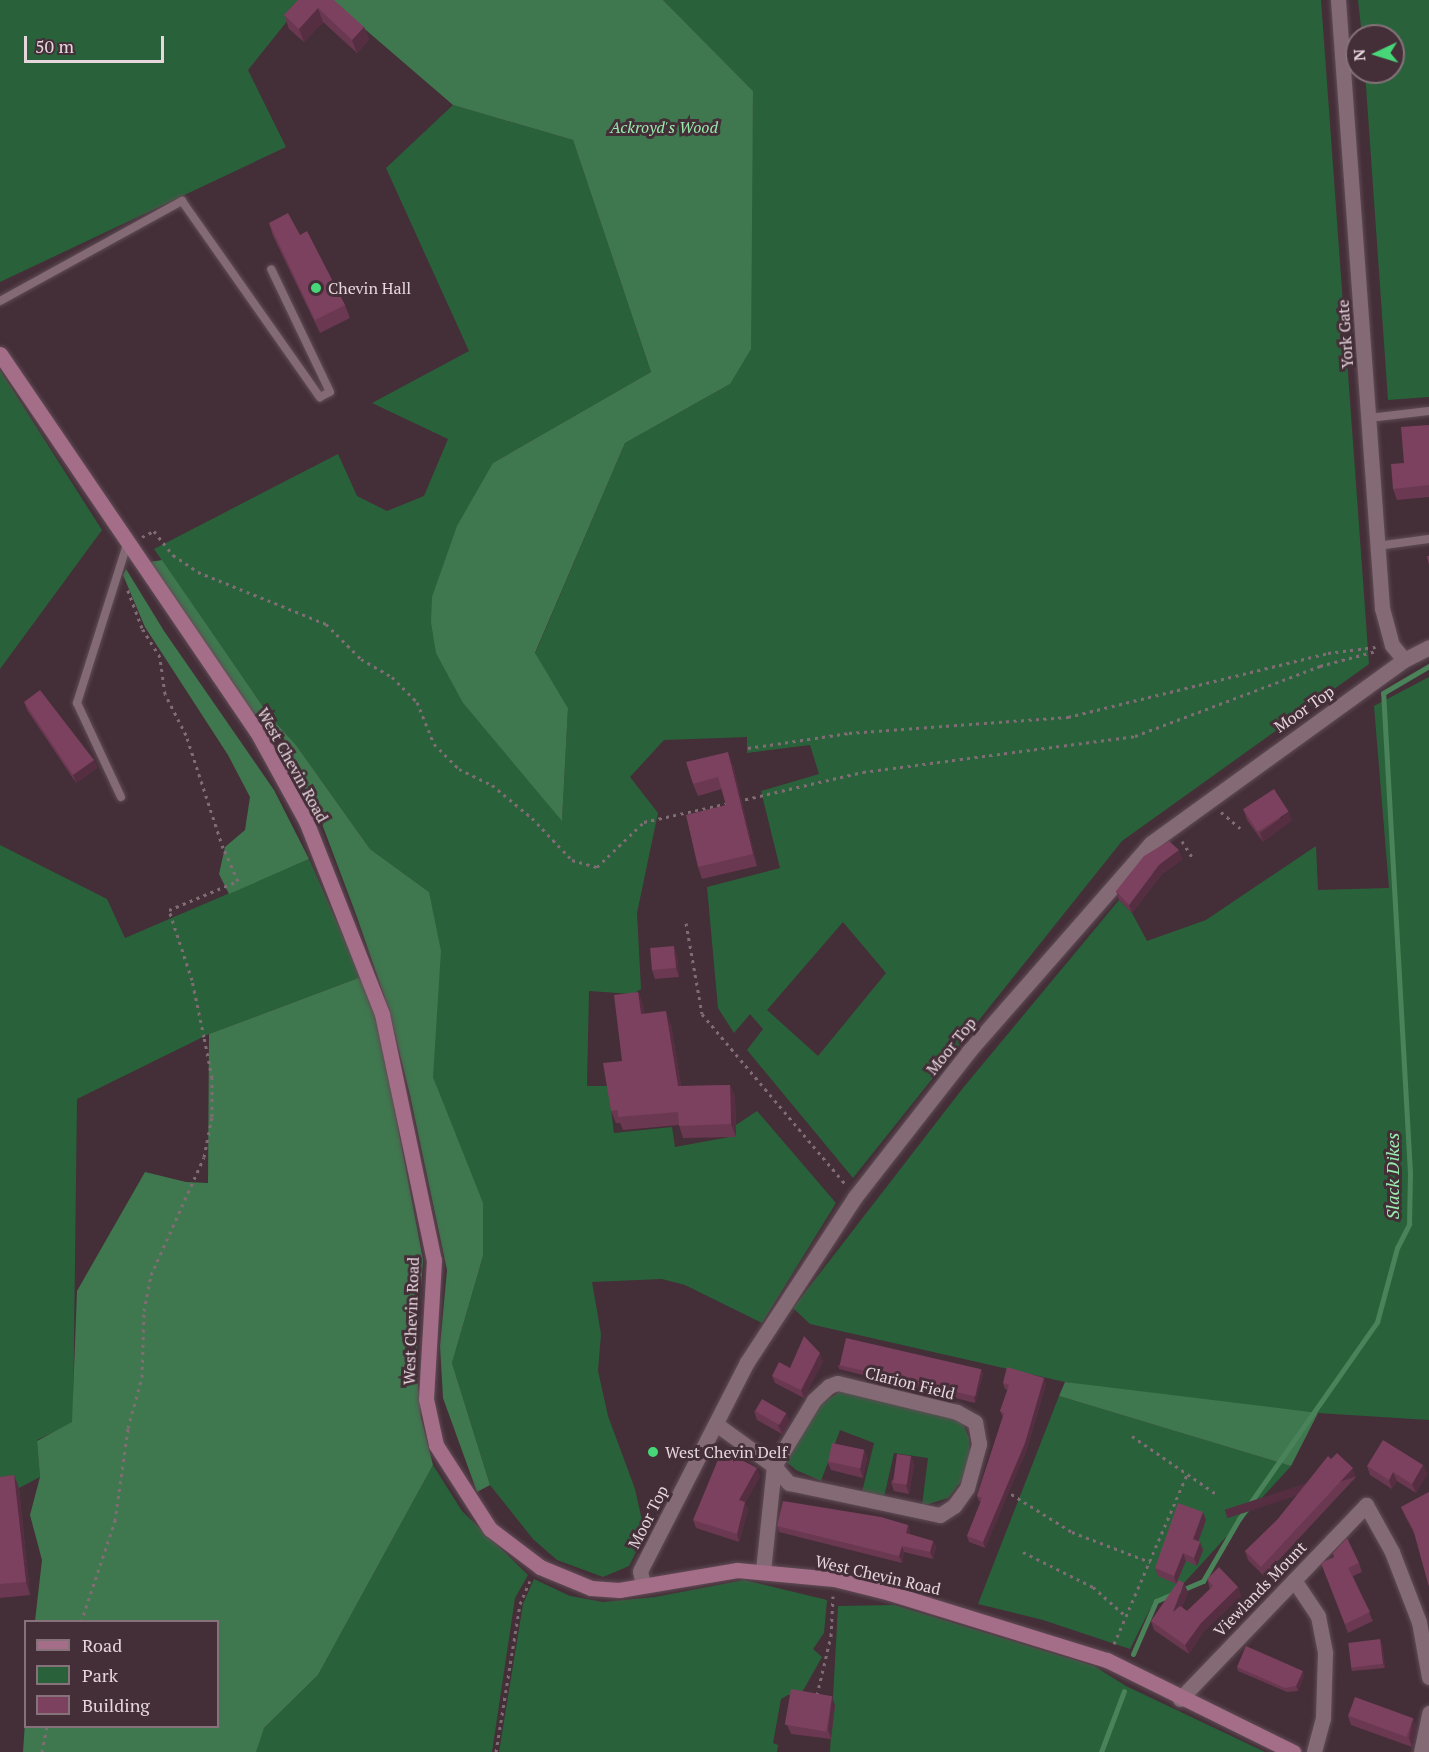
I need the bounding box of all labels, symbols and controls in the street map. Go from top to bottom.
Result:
scale bar [27,24,166,62]
north arrow [1345,24,1405,84]
text: 50 m [35,34,74,58]
text: N [1348,48,1370,62]
park label: Ackroyd's Wood [610,117,718,137]
place label: Chevin Hall [328,278,411,298]
marker: Chevin Hall [309,281,323,295]
street label: York Gate [1333,299,1357,369]
street label: Moor Top [1270,682,1338,736]
street label: West Chevin Road [254,704,332,826]
street label: Moor Top [922,1013,980,1079]
water label: Slack Dikes [1381,1132,1403,1220]
street label: West Chevin Road [399,1257,423,1385]
street label: Clarion Field [863,1363,957,1403]
place label: West Chevin Delf [665,1442,787,1462]
marker: West Chevin Delf [646,1445,660,1459]
street label: Moor Top [624,1482,672,1552]
street label: Viewlands Mount [1210,1537,1310,1641]
street label: West Chevin Road [813,1551,943,1599]
legend [24,1620,219,1728]
text: Road [82,1633,122,1657]
text: Park [82,1663,118,1687]
text: Building [82,1693,150,1717]

